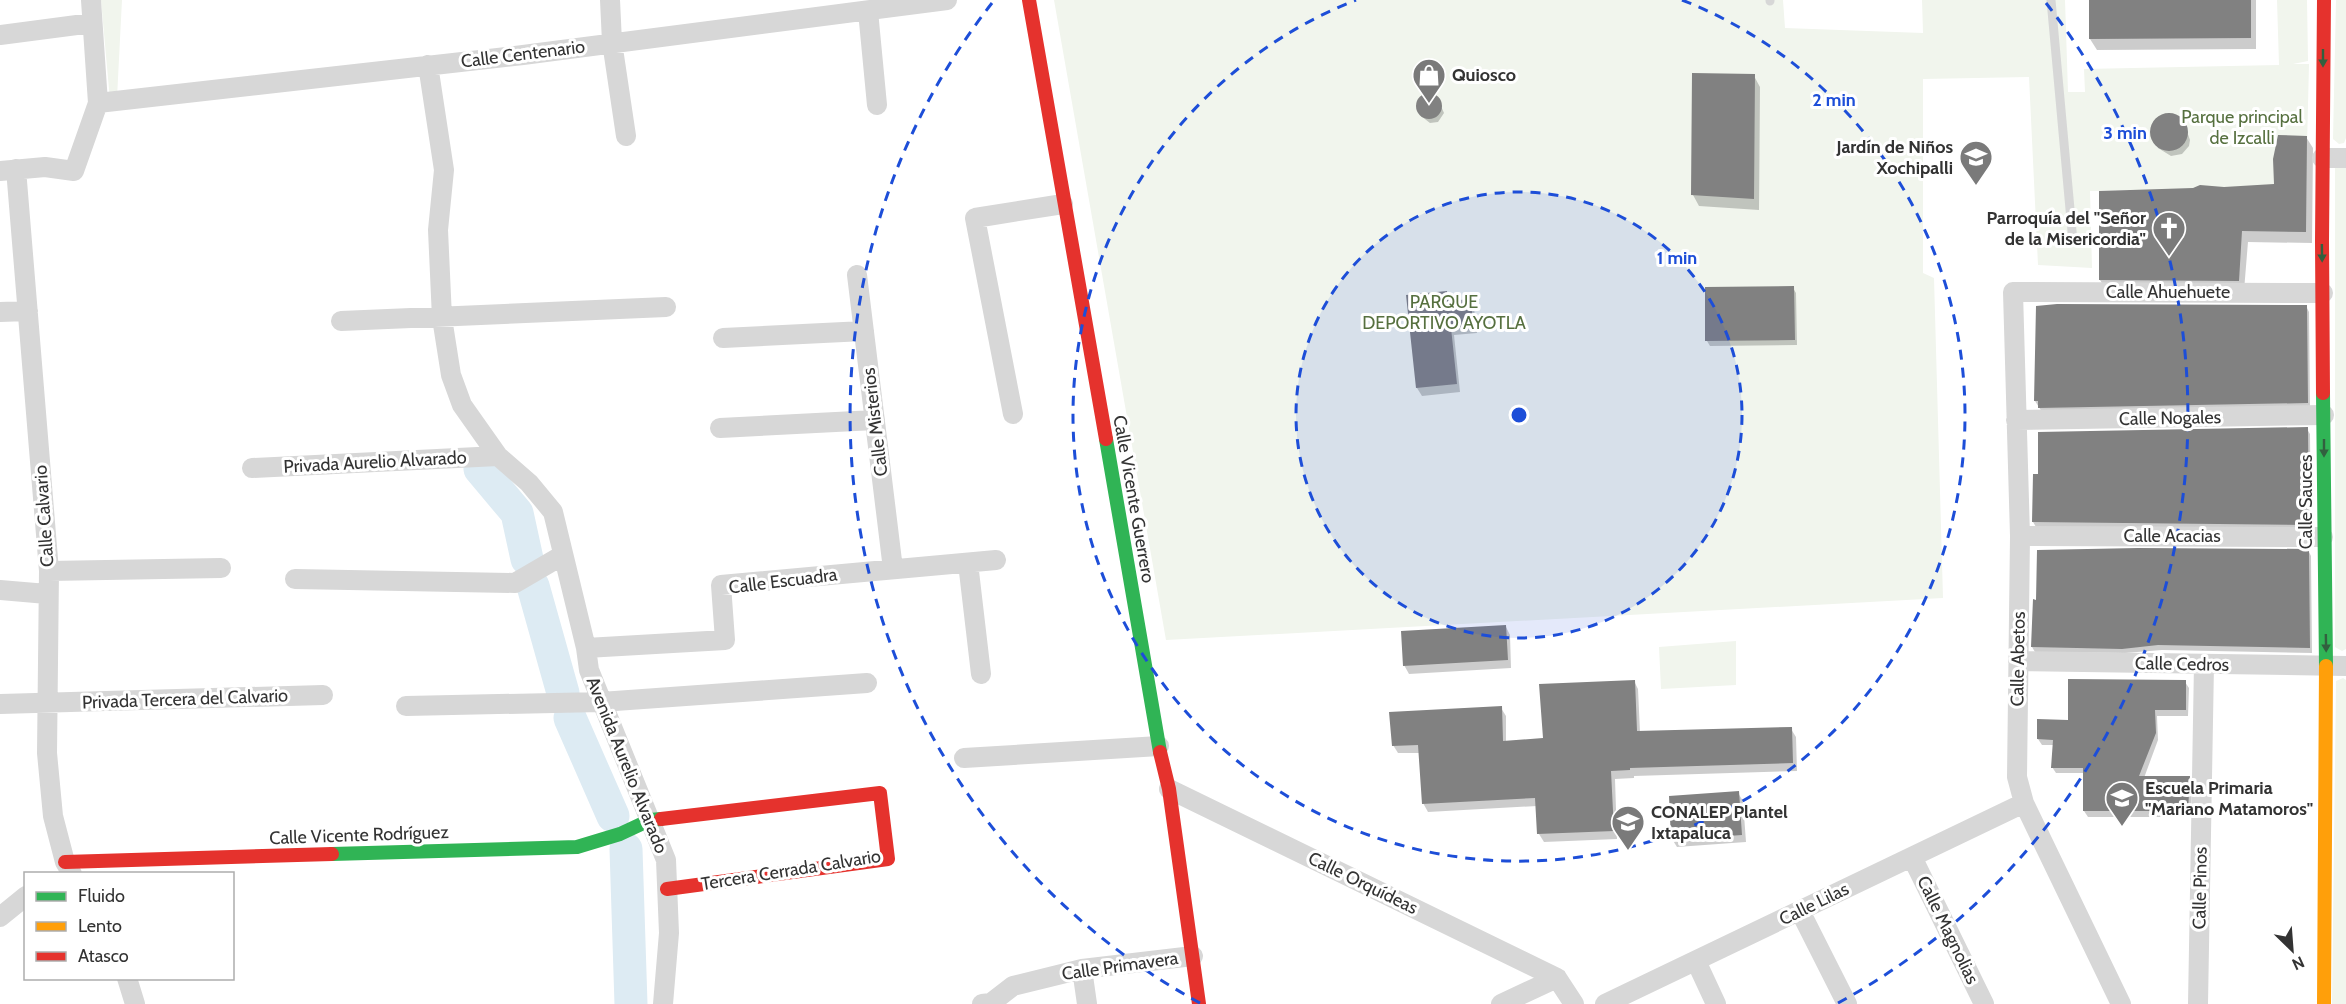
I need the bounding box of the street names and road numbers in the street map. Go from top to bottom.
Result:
street label: Calle Centenario [460,35,586,73]
street label: Calle Ahuehuete [2106,281,2230,303]
street label: Calle Misterios [857,366,893,478]
street label: Calle Nogales [2119,406,2221,430]
street label: Calle Vicente Guerrero [1108,413,1160,585]
street label: Privada Aurelio Alvarado [283,446,467,478]
street label: Calle Sauces [2295,455,2317,549]
street label: Calle Calvario [29,464,59,568]
street label: Calle Acacias [2123,525,2221,547]
street label: Calle Escuadra [727,563,839,599]
street label: Calle Abetos [2006,611,2030,707]
street label: Calle Cedros [2135,652,2229,676]
street label: Avenida Aurelio Alvarado [581,673,673,857]
street label: Privada Tercera del Calvario [82,684,289,714]
street label: Calle Vicente Rodríguez [269,821,450,849]
street label: Tercera Cerrada Calvario [700,845,883,895]
street label: Calle Pinos [2188,846,2212,930]
street label: Calle Orquídeas [1305,847,1421,919]
street label: Calle Magnolias [1912,872,1984,988]
street label: Calle Lilas [1776,878,1852,930]
street label: Calle Primavera [1060,947,1180,985]

